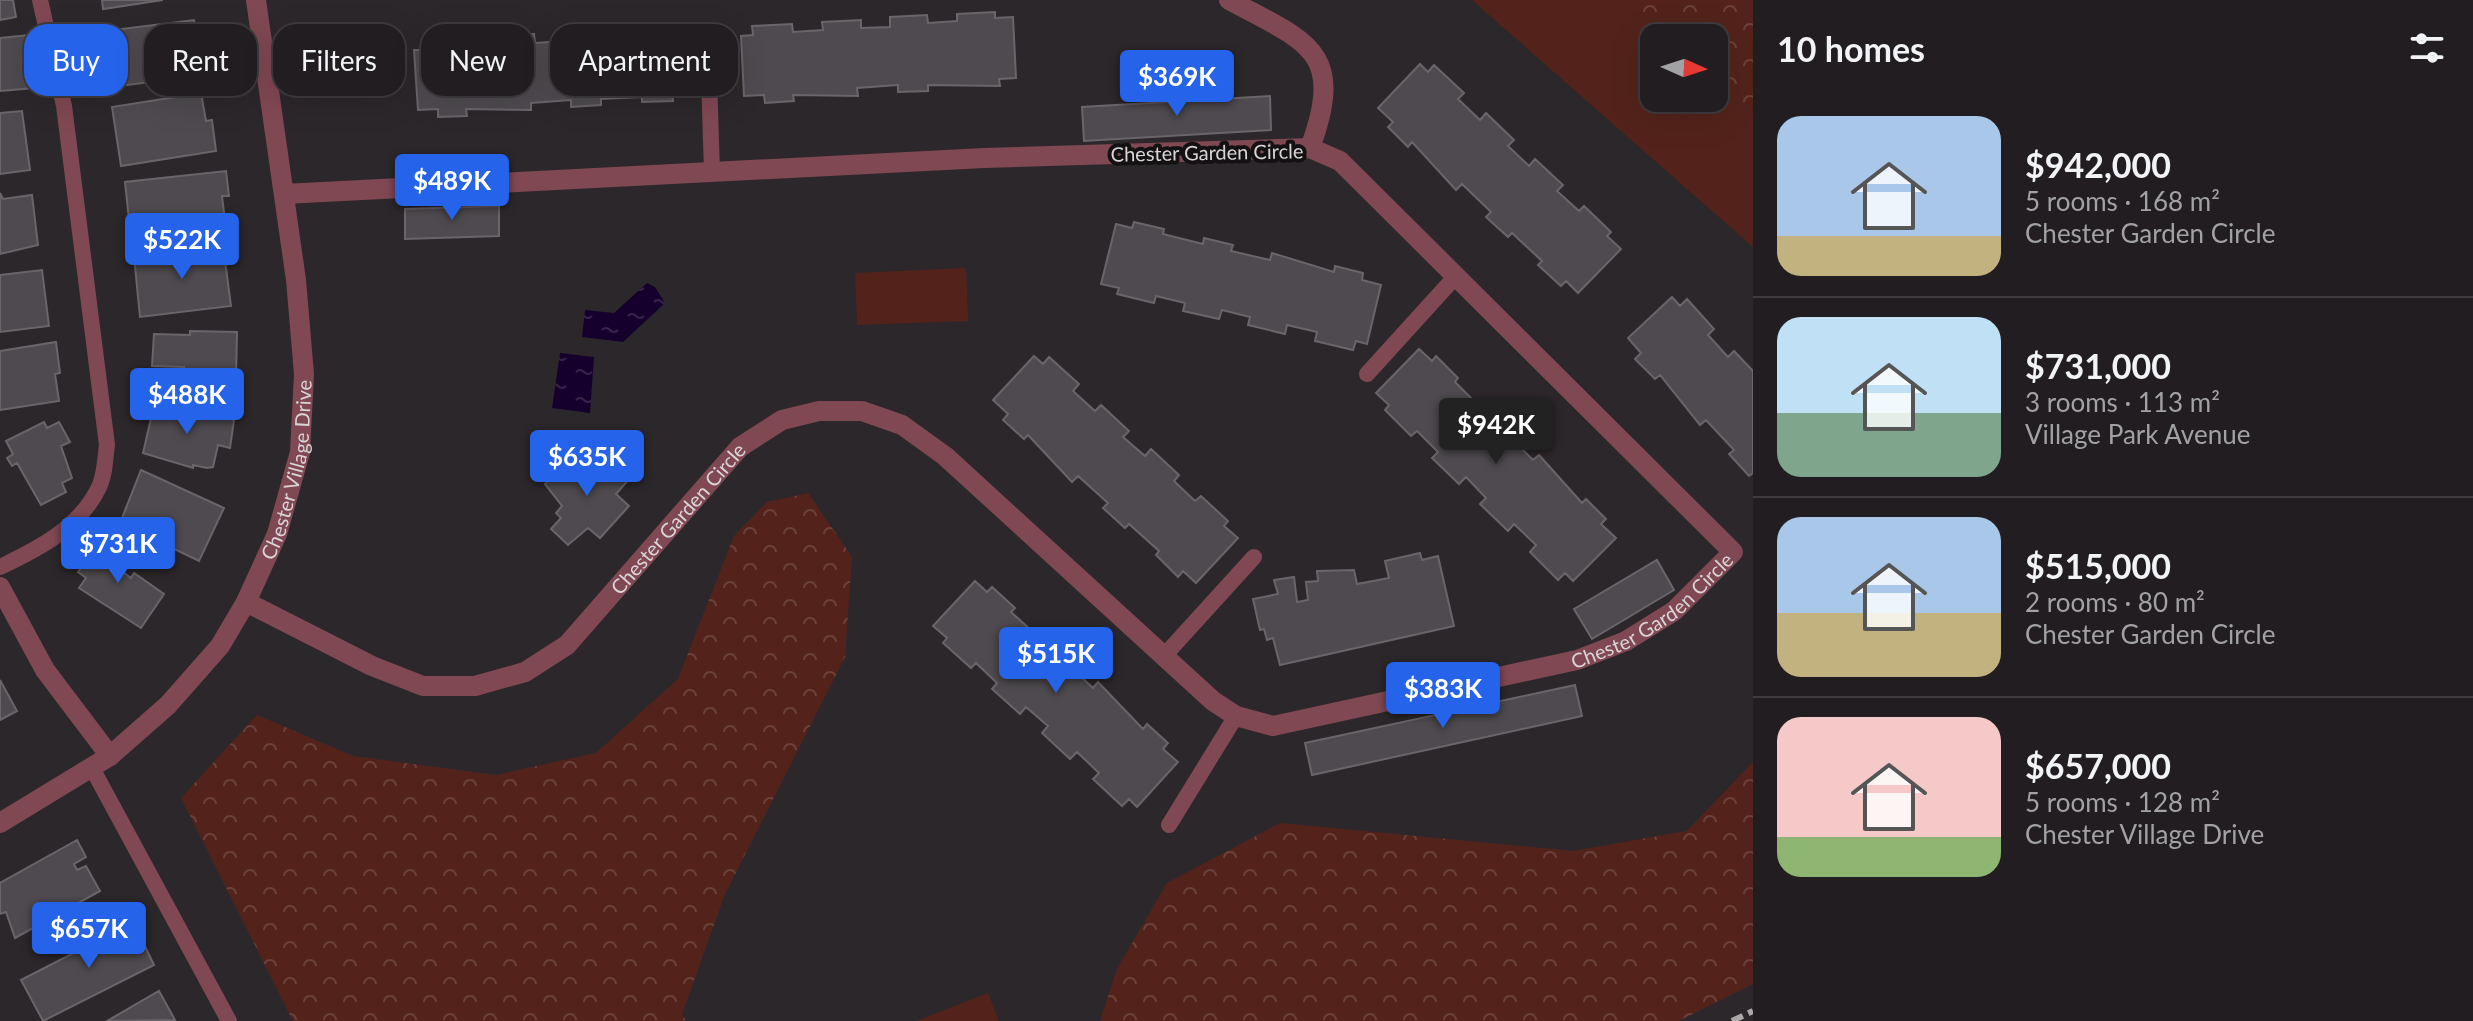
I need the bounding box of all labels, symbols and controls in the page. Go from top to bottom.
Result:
chip: Buy [24,24,128,96]
chip: Rent [144,24,257,96]
chip: Filters [273,24,405,96]
chip: New [421,24,534,96]
chip: Apartment [550,24,738,96]
north arrow [1640,24,1728,112]
map controls [1640,24,1728,112]
icon: filters [2405,26,2449,70]
text: 10 homes [1777,28,1925,69]
pin: $369K [1121,50,1233,118]
text: $369K [1138,60,1216,92]
street label: Chester Garden Circle [1110,138,1304,166]
text: $942,000 [2025,144,2171,185]
icon: home [1841,148,1937,244]
pin: $489K [396,154,508,222]
text: $489K [413,164,491,196]
text: 5 rooms · 168 m² [2025,185,2220,217]
pin: $522K [126,213,238,281]
text: Chester Garden Circle [2025,217,2275,249]
text: $522K [143,223,221,255]
text: $731,000 [2025,345,2171,386]
icon: home [1841,349,1937,445]
pin: $488K [131,368,243,436]
text: $488K [148,378,226,410]
street label: Chester Village Drive [255,379,316,563]
text: 3 rooms · 113 m² [2025,386,2220,418]
pin: $942K [1440,398,1552,466]
text: $942K [1457,408,1535,440]
text: Village Park Avenue [2025,418,2250,450]
pin: $635K [531,430,643,498]
street label: Chester Garden Circle [605,438,750,599]
text: $635K [548,440,626,472]
pin: $731K [62,517,174,585]
text: $731K [79,527,157,559]
text: $515,000 [2025,545,2171,586]
street label: Chester Garden Circle [1567,547,1738,673]
icon: home [1841,549,1937,645]
text: 2 rooms · 80 m² [2025,586,2205,618]
text: Chester Garden Circle [2025,618,2275,650]
pin: $515K [1000,627,1112,695]
text: $515K [1017,637,1095,669]
pin: $383K [1387,662,1499,730]
text: $383K [1404,672,1482,704]
text: $657,000 [2025,745,2171,786]
icon: home [1841,749,1937,845]
text: 5 rooms · 128 m² [2025,786,2220,818]
text: Chester Village Drive [2025,818,2264,850]
pin: $657K [33,902,145,970]
text: $657K [50,912,128,944]

